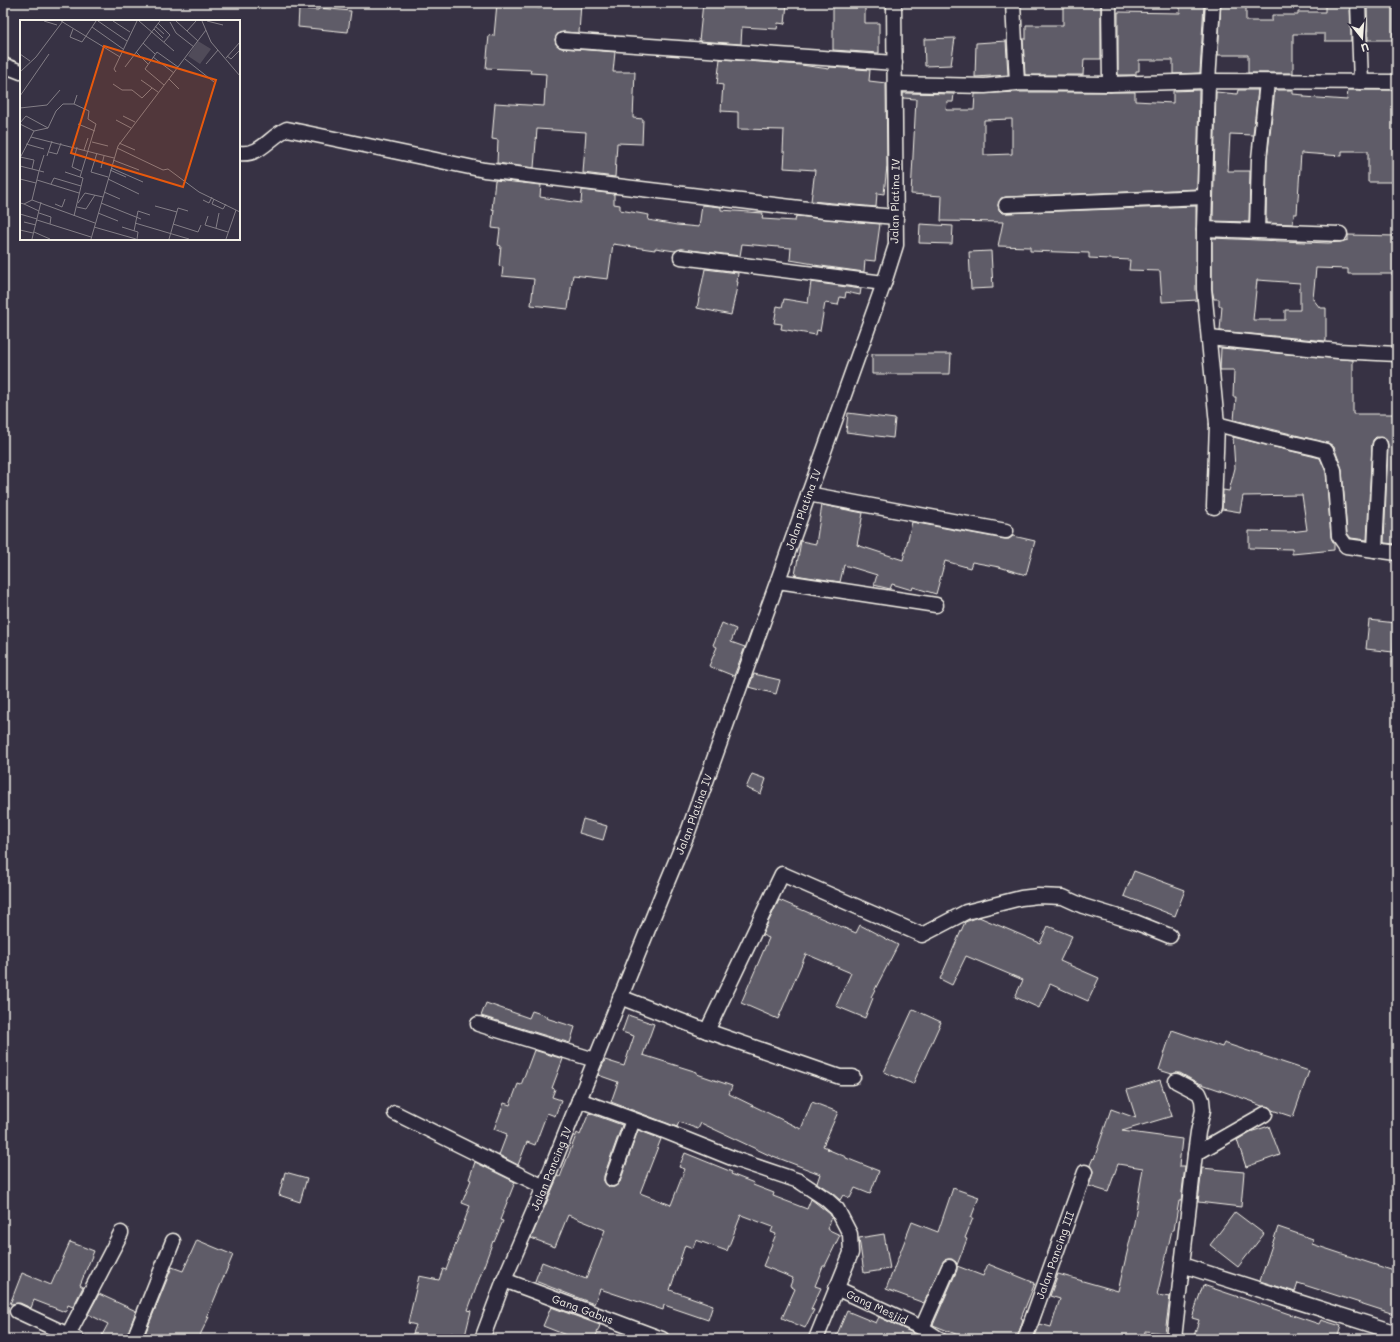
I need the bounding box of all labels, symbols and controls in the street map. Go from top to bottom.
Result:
north arrow [1342,18,1382,58]
inset map [20,20,240,240]
text: U [1359,40,1371,56]
street label: Jalan Platina IV [886,158,903,244]
street label: Jalan Platina IV [781,466,824,552]
street label: Jalan Platina IV [671,772,715,857]
street label: Jalan Pancing IV [527,1124,575,1213]
street label: Jalan Pancing III [1032,1209,1077,1301]
street label: Gang Mesjid [844,1286,910,1327]
street label: Gang Gabus [550,1291,616,1327]

